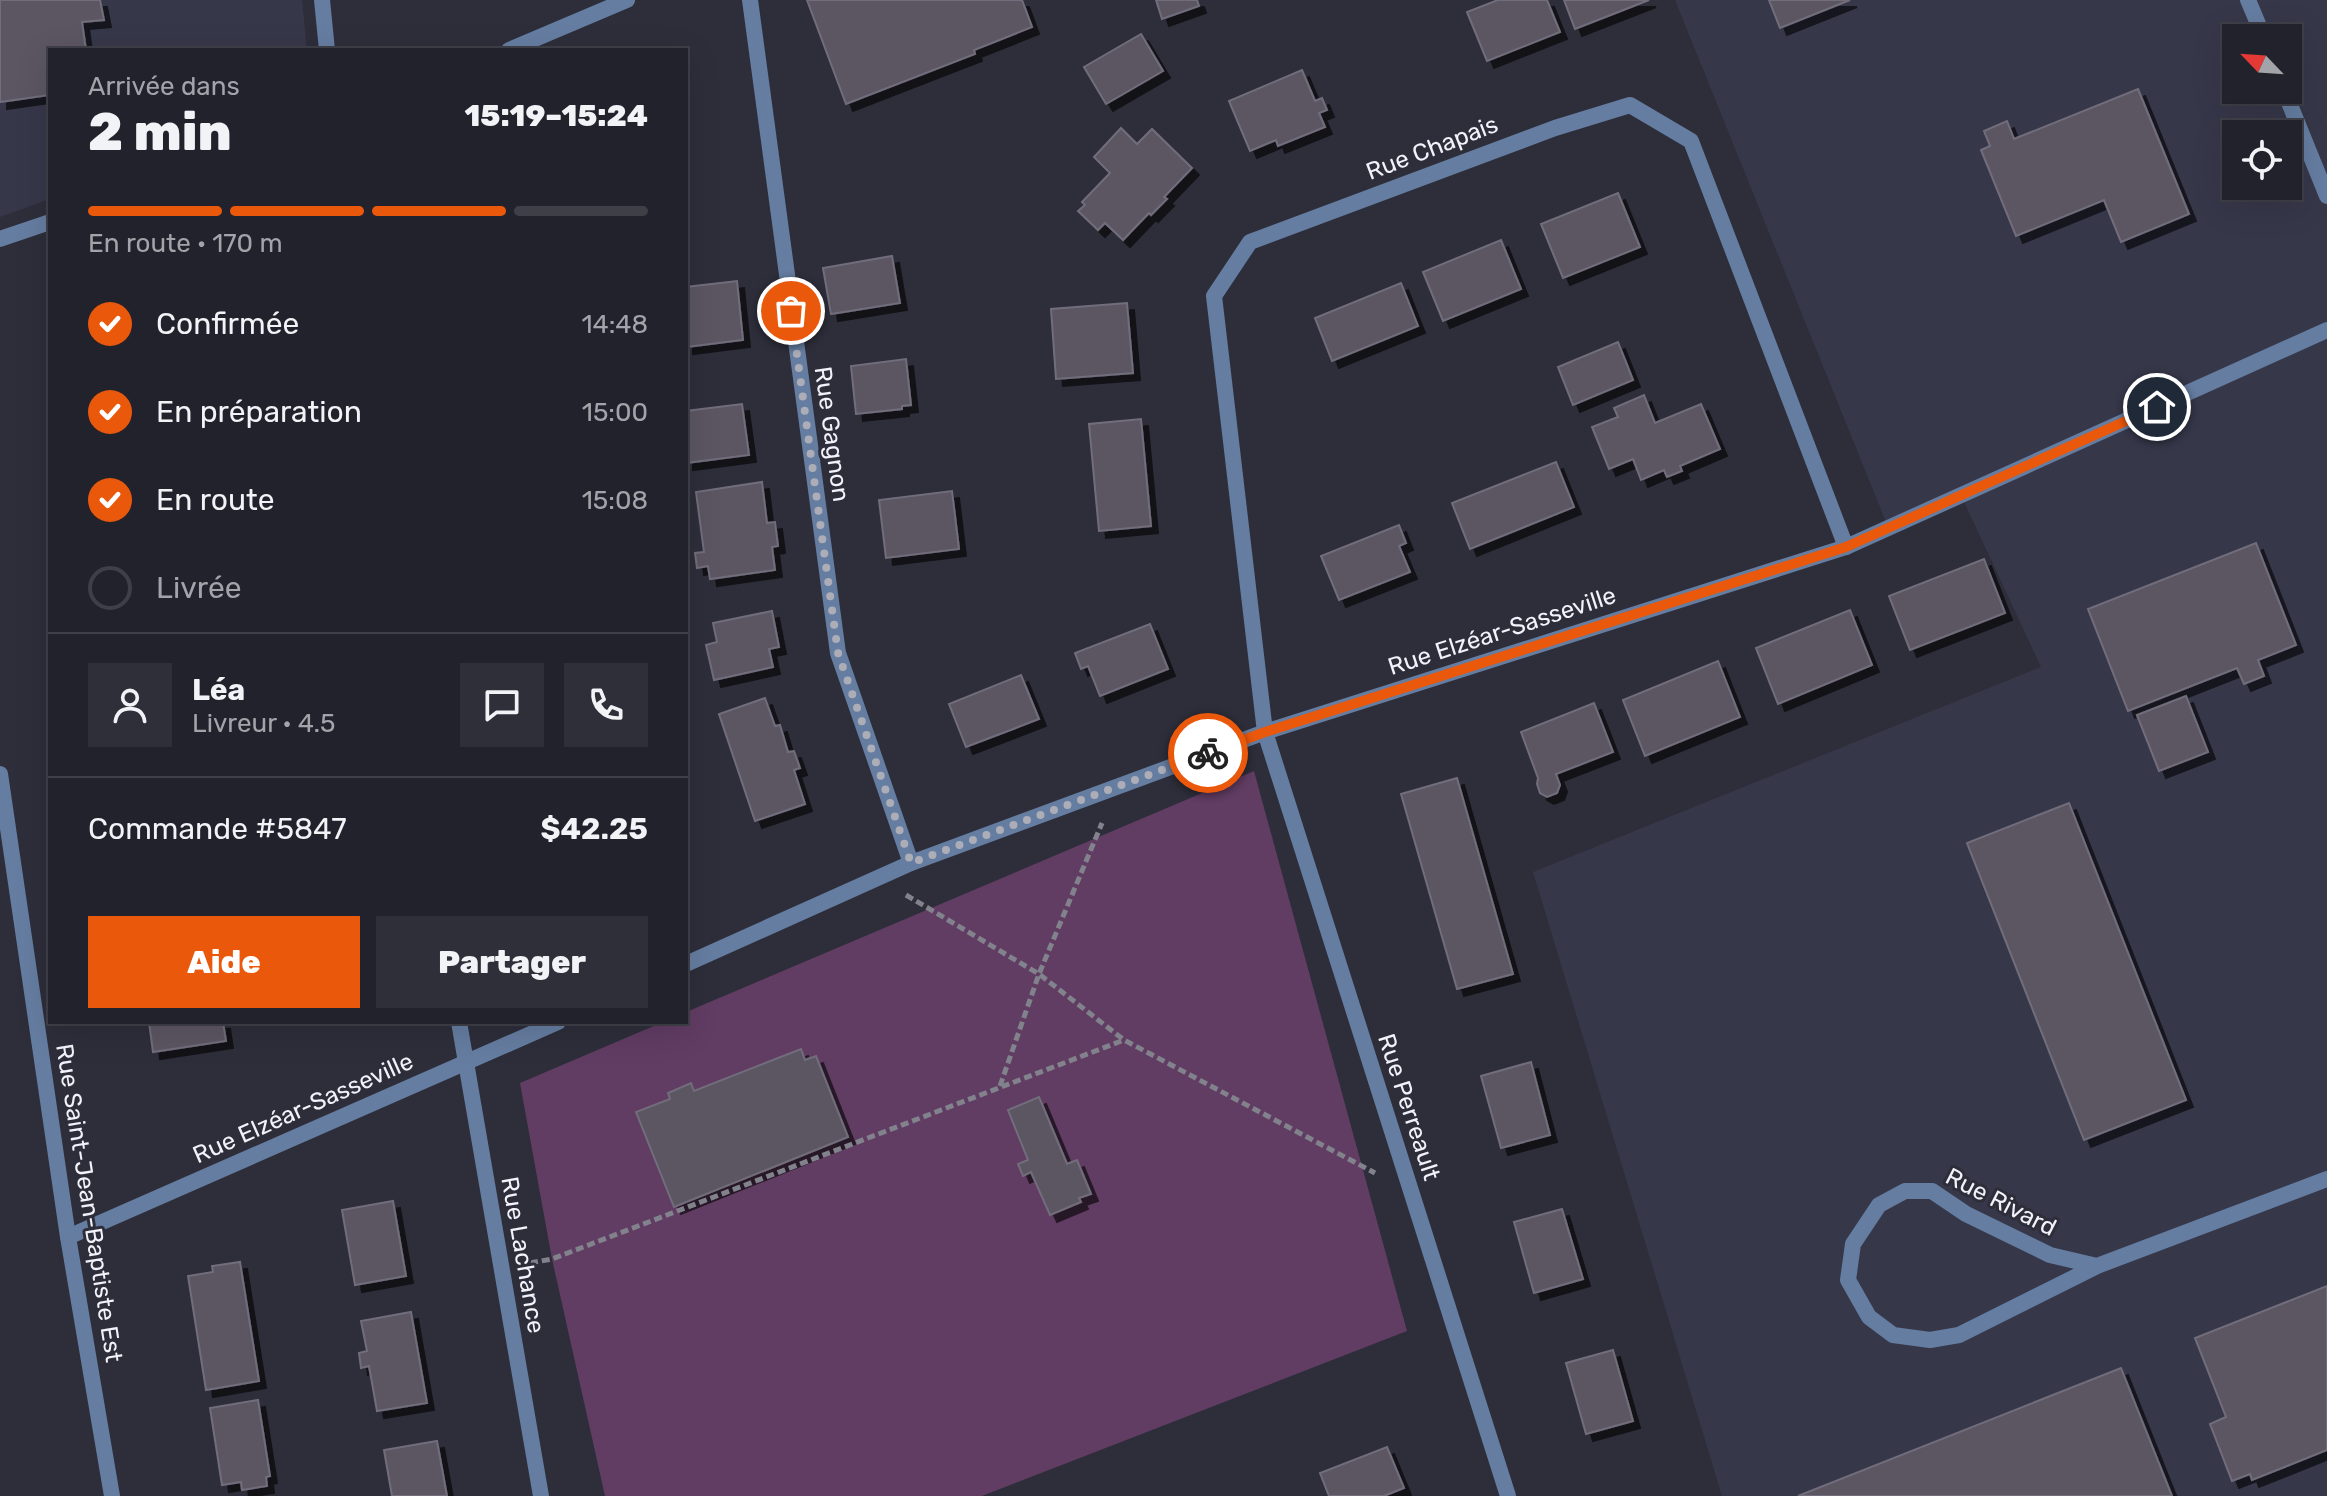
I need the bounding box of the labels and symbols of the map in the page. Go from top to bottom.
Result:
north arrow [2222,24,2302,104]
street label: Rue Chapais [1362,110,1502,186]
pin [757,277,825,345]
street label: Rue Gagnon [809,365,855,503]
pin [2123,373,2191,441]
street label: Rue Elzéar-Sasseville [1385,581,1619,681]
courier [1168,713,1248,793]
street label: Rue Perreault [1372,1030,1446,1184]
street label: Rue Saint-Jean-Baptiste Est [50,1042,128,1364]
street label: Rue Elzéar-Sasseville [189,1047,417,1169]
street label: Rue Rivard [1941,1162,2061,1242]
street label: Rue Lachance [495,1174,551,1336]

